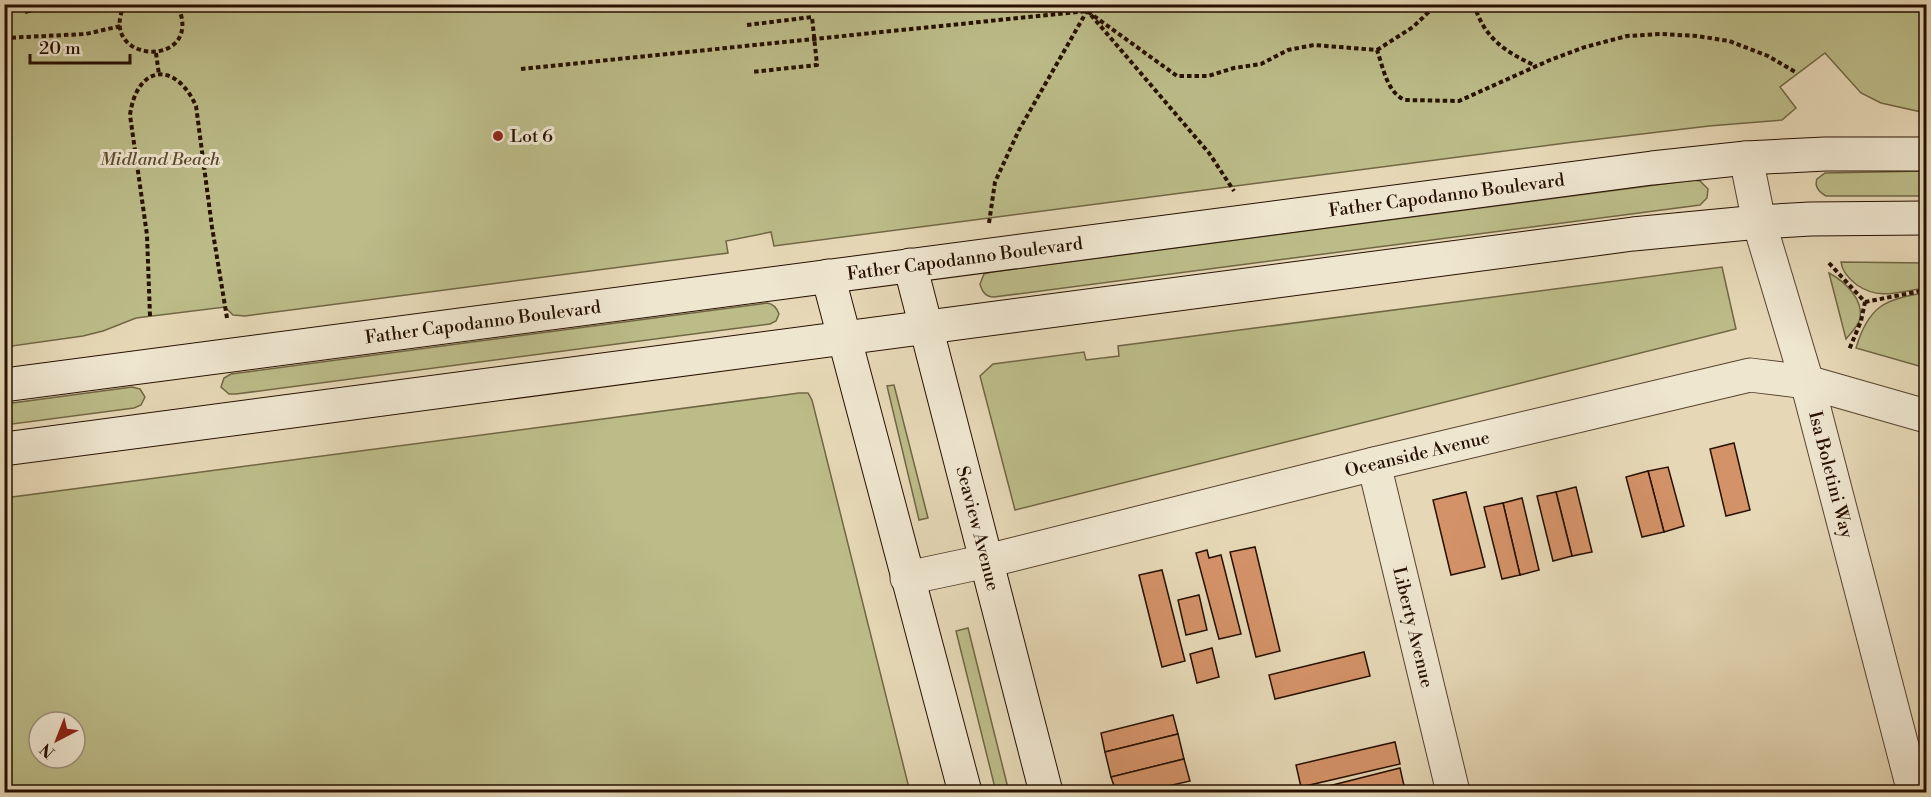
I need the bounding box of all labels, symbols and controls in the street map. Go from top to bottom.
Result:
scale bar [30,27,130,65]
text: 20 m [39,37,81,60]
place label: Lot 6 [510,125,553,148]
marker: Lot 6 [491,129,505,143]
park label: Midland Beach [100,148,221,171]
street label: Father Capodanno Boulevard [1327,169,1567,222]
street label: Father Capodanno Boulevard [845,232,1085,286]
street label: Father Capodanno Boulevard [364,295,603,349]
street label: Isa Boletini Way [1803,409,1858,541]
street label: Oceanside Avenue [1342,426,1492,483]
street label: Seaview Avenue [950,464,1005,593]
street label: Liberty Avenue [1387,565,1439,690]
north arrow [27,710,87,770]
text: N [36,739,59,762]

